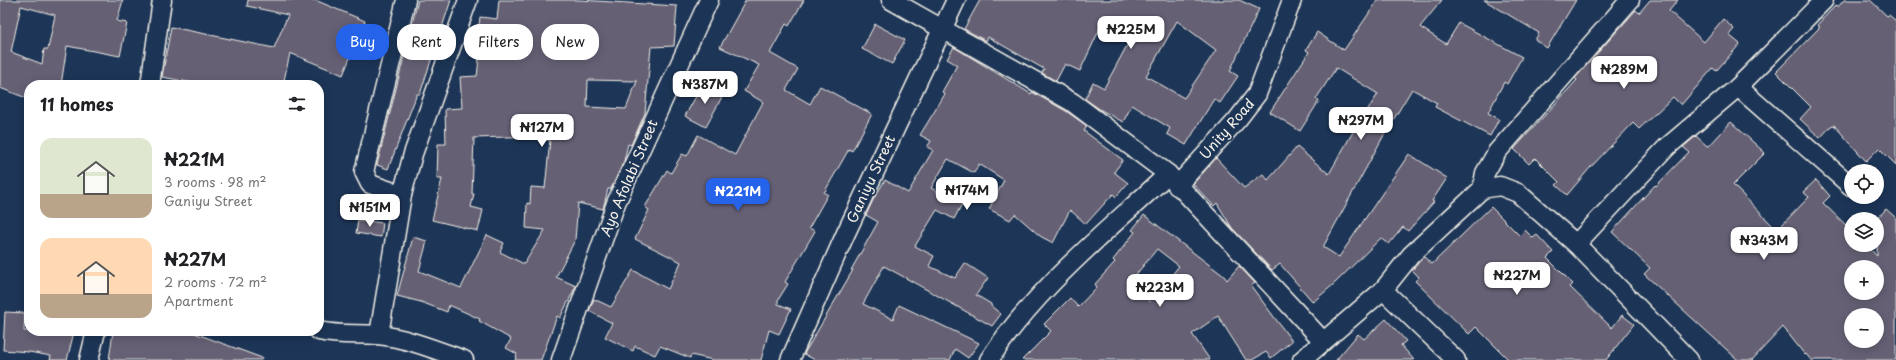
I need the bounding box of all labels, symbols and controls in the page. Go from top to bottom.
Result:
pin: ₦225M [1103,16,1159,50]
text: ₦225M [1106,19,1156,38]
chip: Buy [336,24,389,60]
chip: Rent [397,24,456,60]
chip: Filters [464,24,533,60]
chip: New [541,24,599,60]
pin: ₦289M [1596,56,1652,90]
text: ₦289M [1600,59,1648,78]
pin: ₦387M [677,71,733,105]
text: ₦387M [682,74,728,93]
text: 11 homes [40,91,114,117]
icon: filters [286,93,308,115]
street label: Unity Road [1194,94,1259,164]
pin: ₦297M [1333,107,1389,141]
text: ₦297M [1338,110,1384,129]
pin: ₦127M [514,114,570,148]
street label: Ayo Afolabi Street [594,116,663,240]
text: ₦127M [520,117,564,136]
street label: Ganiyu Street [841,131,900,226]
text: ₦221M [164,146,225,172]
icon: home [72,154,120,202]
map controls [1844,164,1884,348]
button: locate [1844,164,1884,204]
text: 3 rooms · 98 m² [164,172,266,191]
pin: ₦174M [939,177,995,211]
pin: ₦221M [710,178,766,212]
text: ₦174M [945,180,989,199]
text: ₦221M [715,181,761,200]
text: Ganiyu Street [164,191,252,210]
pin: ₦151M [342,194,398,228]
text: ₦151M [349,197,391,216]
button: layers [1844,212,1884,252]
pin: ₦343M [1736,227,1792,261]
text: ₦343M [1740,230,1788,249]
text: ₦227M [164,246,226,272]
icon: home [72,254,120,302]
button: + [1844,260,1884,300]
pin: ₦227M [1489,262,1545,296]
text: ₦227M [1493,265,1541,284]
text: 2 rooms · 72 m² [164,272,267,291]
pin: ₦223M [1132,274,1188,308]
text: ₦223M [1136,277,1184,296]
text: Apartment [164,291,233,310]
button: − [1844,308,1884,348]

